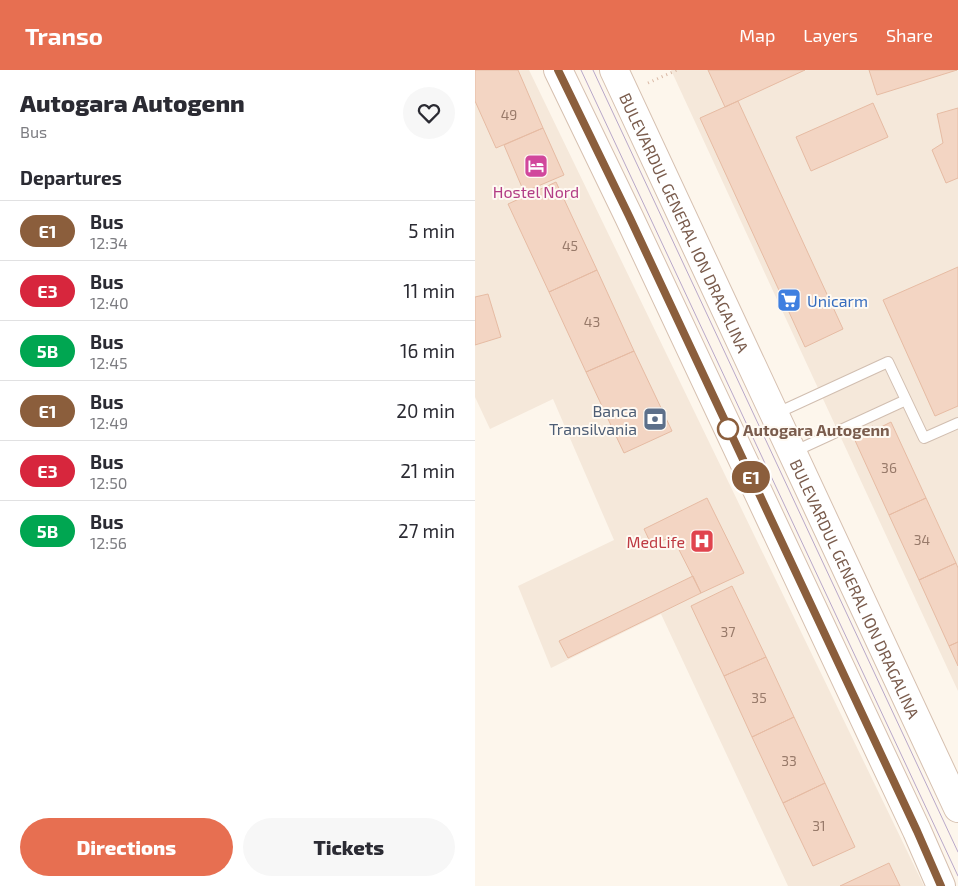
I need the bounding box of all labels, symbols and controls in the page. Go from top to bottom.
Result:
text: Transo [25,21,103,50]
text: Map [739,24,775,46]
text: Layers [803,24,858,46]
text: Share [886,24,933,46]
button: heart [403,87,455,139]
text: Autogara Autogenn [20,88,245,117]
street label: BULEVARDUL GENERAL ION DRAGALINA [616,90,754,355]
house number: 49 [501,106,517,123]
text: Bus [20,122,47,141]
hotel icon: Hostel Nord [523,153,549,179]
text: Departures [20,166,122,189]
place label: Hostel Nord [493,182,579,201]
text: Bus [90,210,124,233]
text: 5 min [408,219,455,242]
text: E1 [38,220,57,242]
text: 12:34 [90,233,128,252]
house number: 45 [562,237,578,254]
text: Bus [90,270,124,293]
text: 11 min [403,279,455,302]
text: E3 [37,280,58,302]
supermarket icon: Unicarm [776,287,802,313]
place label: Unicarm [807,291,868,310]
text: 12:40 [90,293,129,312]
house number: 43 [584,313,600,330]
text: Bus [90,330,124,353]
text: 16 min [400,339,455,362]
text: 5B [37,340,58,362]
text: 12:45 [90,353,128,372]
text: Bus [90,390,124,413]
text: 20 min [396,399,455,422]
text: E1 [38,400,57,422]
place label: Banca Transilvania [549,401,637,438]
bank icon: Banca Transilvania [642,406,668,432]
text: 12:49 [90,413,128,432]
marker: Autogara Autogenn [717,418,739,440]
place label: Autogara Autogenn [743,420,890,439]
text: Bus [90,450,124,473]
street label: BULEVARDUL GENERAL ION DRAGALINA [787,456,924,721]
text: 21 min [400,459,455,482]
house number: 36 [881,459,897,476]
text: E3 [37,460,58,482]
line badge: E1 [729,461,773,493]
text: E1 [742,466,760,488]
text: 12:50 [90,473,127,492]
text: Bus [90,510,124,533]
text: 27 min [398,519,455,542]
text: 5B [37,520,58,542]
hospital icon: MedLife [689,528,715,554]
house number: 34 [914,531,930,548]
place label: MedLife [626,532,685,551]
text: 12:56 [90,533,127,552]
house number: 37 [721,623,735,640]
house number: 35 [751,689,767,706]
house number: 33 [781,752,797,769]
house number: 31 [812,817,826,834]
button: Directions [20,818,233,876]
button: Tickets [243,818,455,876]

